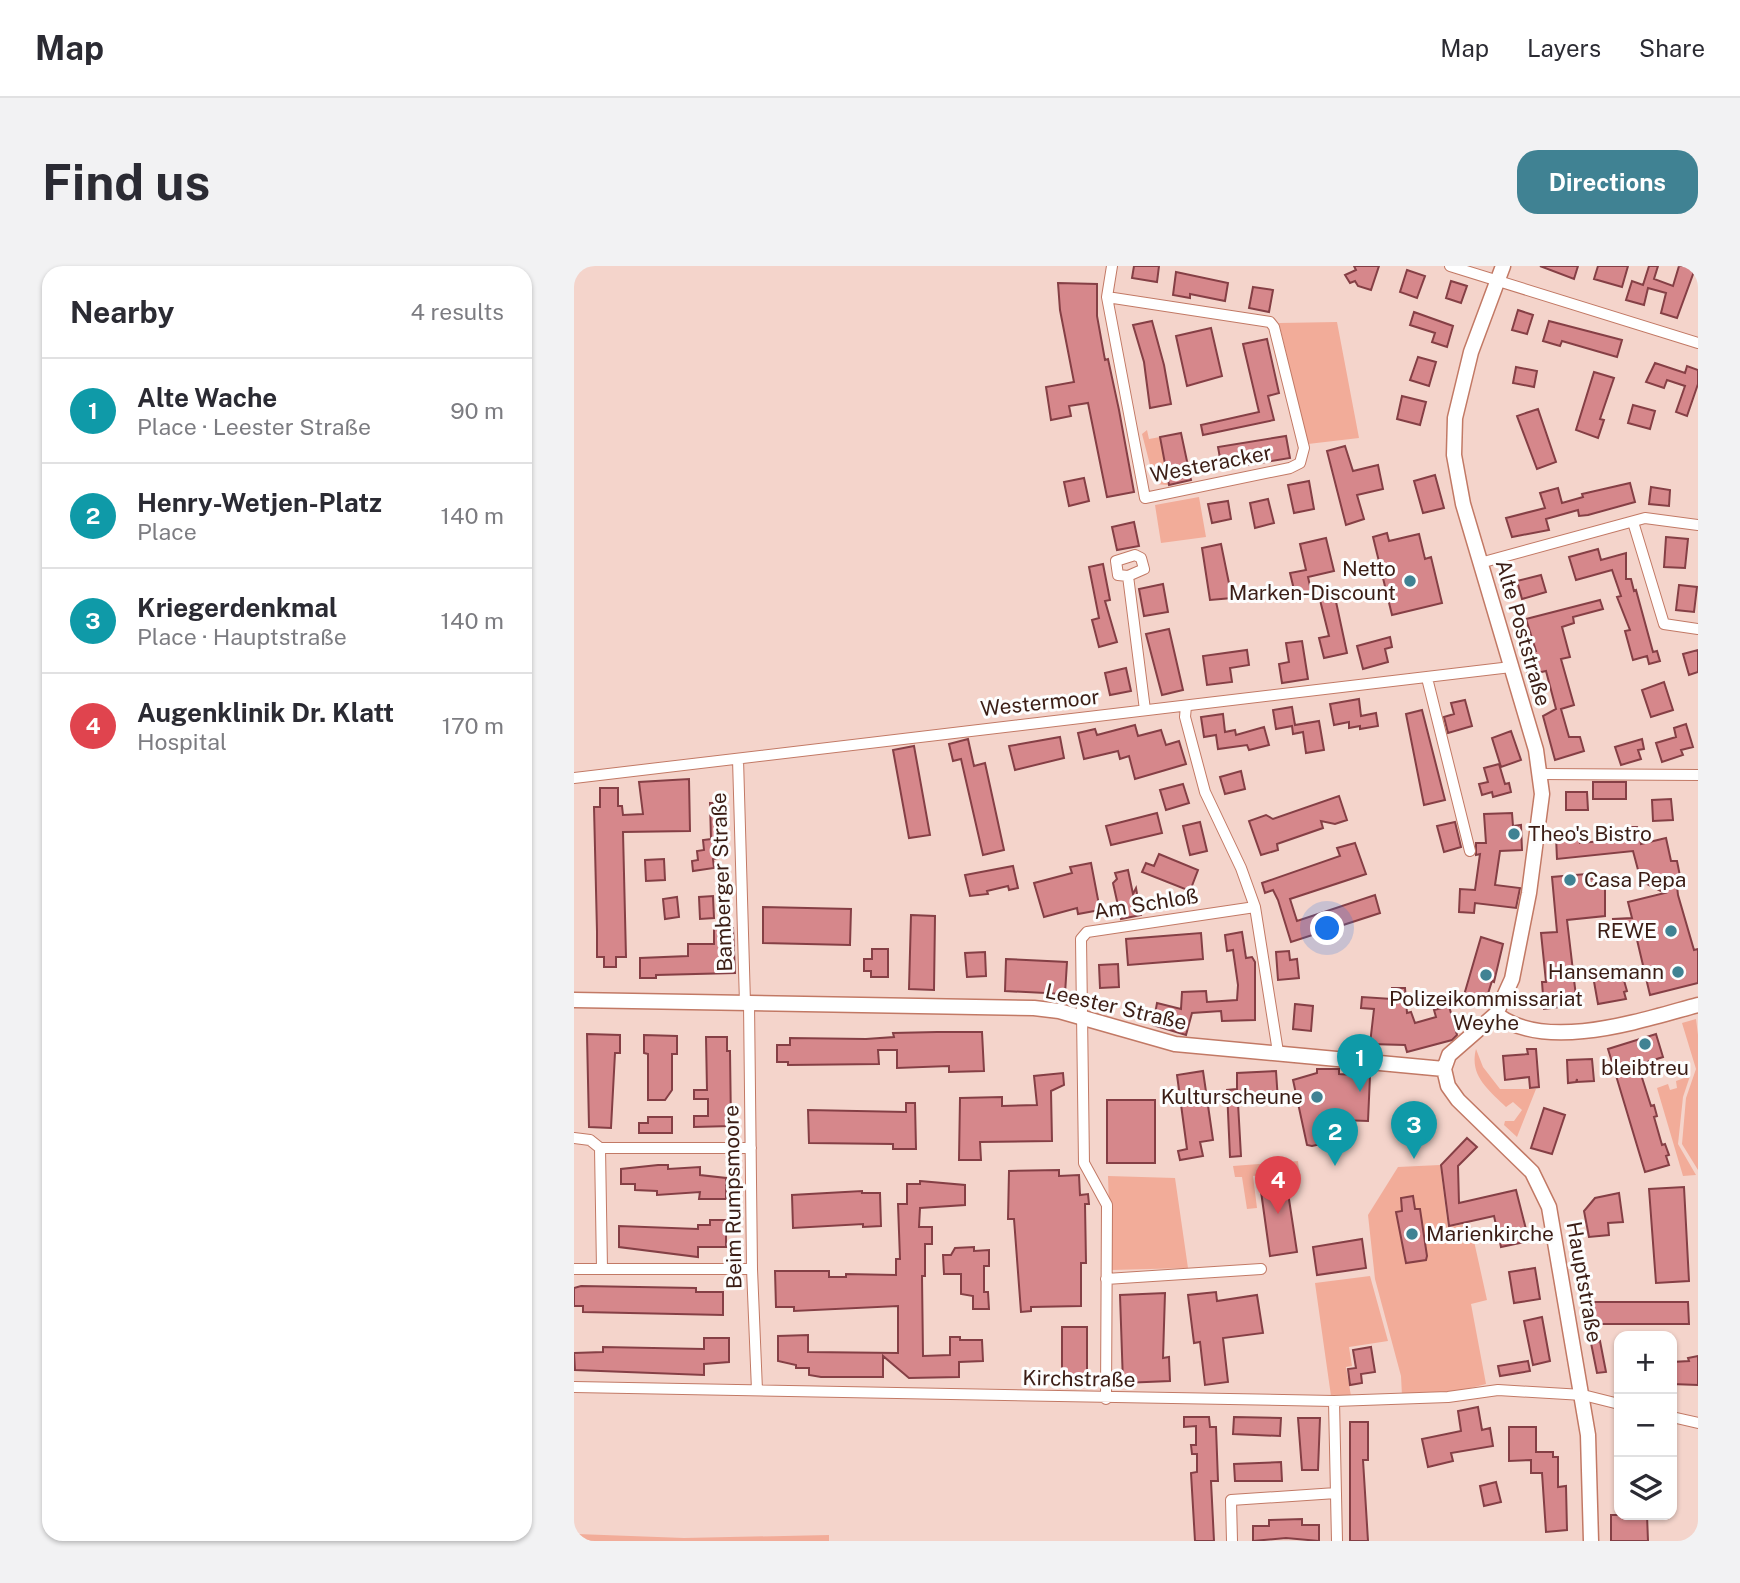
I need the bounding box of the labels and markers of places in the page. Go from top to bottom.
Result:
place label: Netto Marken-Discount [1229,556,1396,605]
marker: Netto Marken-Discount [1402,573,1418,589]
place label: Theo's Bistro [1528,821,1652,846]
marker: Theo's Bistro [1506,826,1522,842]
place label: Casa Pepa [1584,867,1686,892]
marker: Casa Pepa [1562,872,1578,888]
place label: REWE [1597,918,1657,943]
marker: REWE [1663,923,1679,939]
place label: Hansemann [1548,959,1664,984]
marker: Hansemann [1670,964,1686,980]
marker: Polizeikommissariat Weyhe [1478,967,1494,983]
place label: Polizeikommissariat Weyhe [1389,986,1583,1035]
pin: 1 [1337,1034,1383,1092]
marker: bleibtreu [1637,1036,1653,1052]
place label: bleibtreu [1601,1055,1689,1080]
place label: Kulturscheune [1161,1084,1303,1109]
marker: Kulturscheune [1309,1089,1325,1105]
pin: 3 [1391,1101,1437,1159]
pin: 2 [1312,1108,1358,1166]
pin: 4 [1255,1156,1301,1214]
place label: Marienkirche [1426,1221,1554,1246]
marker: Marienkirche [1404,1226,1420,1242]

